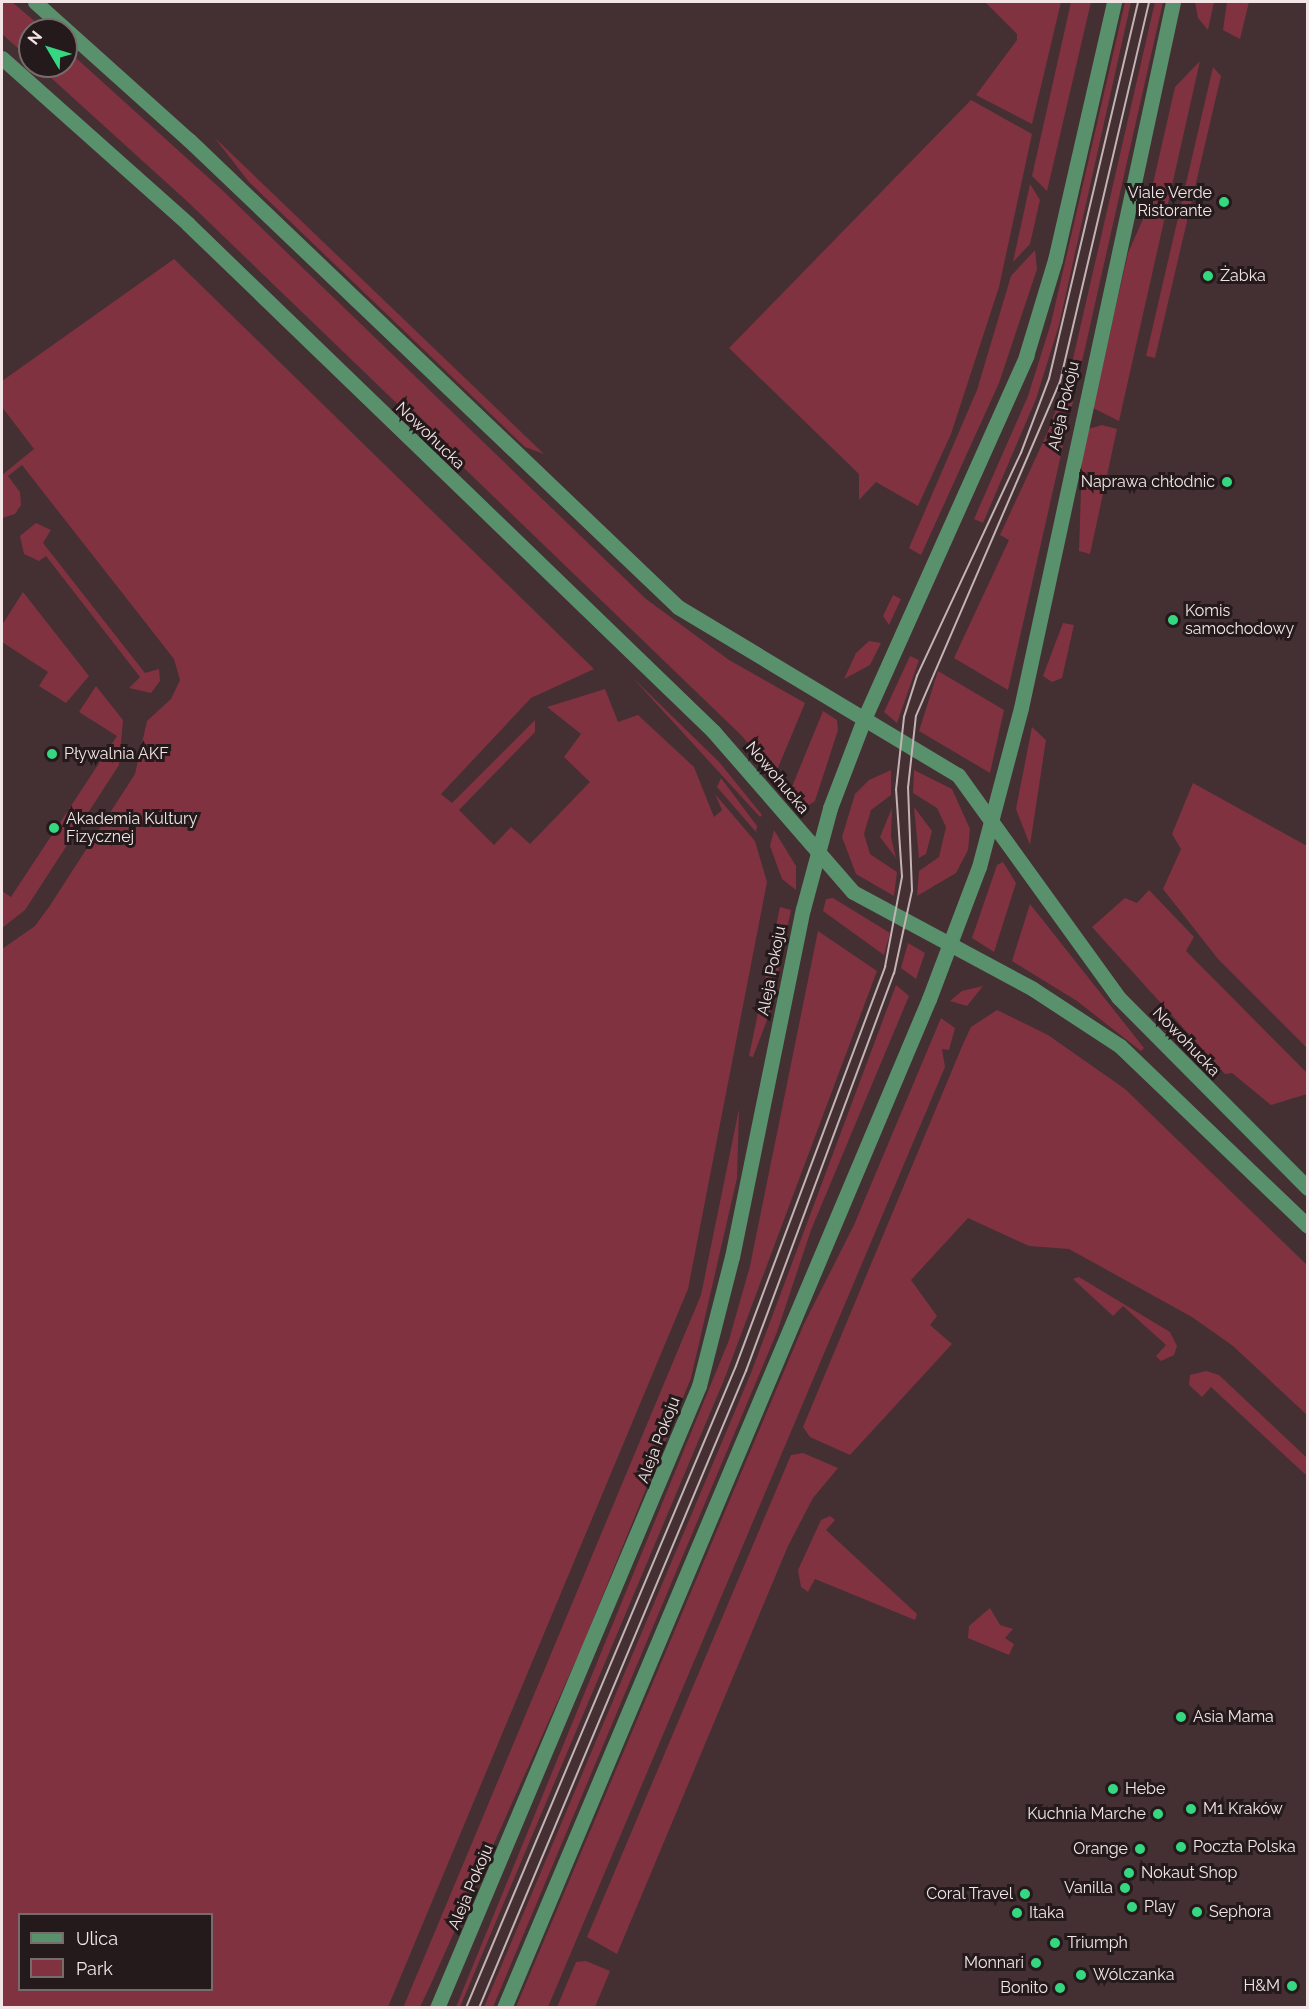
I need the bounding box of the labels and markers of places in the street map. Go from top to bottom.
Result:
place label: Viale Verde Ristorante [1127,183,1212,221]
marker: Viale Verde Ristorante [1217,195,1231,209]
place label: Żabka [1220,266,1266,286]
marker: Żabka [1201,269,1215,283]
place label: Naprawa chłodnic [1081,472,1215,492]
marker: Naprawa chłodnic [1220,475,1234,489]
place label: Komis samochodowy [1185,601,1294,639]
marker: Komis samochodowy [1166,613,1180,627]
place label: Pływalnia AKF [64,744,169,764]
marker: Pływalnia AKF [45,747,59,761]
place label: Akademia Kultury Fizycznej [66,809,197,847]
marker: Akademia Kultury Fizycznej [47,821,61,835]
place label: Asia Mama [1193,1707,1274,1727]
marker: Asia Mama [1174,1710,1188,1724]
place label: Hebe [1125,1779,1165,1799]
marker: Hebe [1106,1782,1120,1796]
place label: M1 Kraków [1203,1799,1283,1819]
marker: M1 Kraków [1184,1802,1198,1816]
place label: Kuchnia Marche [1027,1804,1146,1824]
marker: Kuchnia Marche [1151,1807,1165,1821]
place label: Poczta Polska [1193,1837,1296,1857]
place label: Orange [1073,1839,1128,1859]
marker: Poczta Polska [1174,1840,1188,1854]
marker: Orange [1133,1842,1147,1856]
place label: Nokaut Shop [1141,1863,1237,1883]
marker: Nokaut Shop [1122,1866,1136,1880]
place label: Vanilla [1064,1878,1113,1898]
marker: Vanilla [1118,1881,1132,1895]
place label: Coral Travel [925,1884,1013,1904]
marker: Coral Travel [1018,1887,1032,1901]
place label: Play [1144,1897,1175,1917]
marker: Play [1125,1900,1139,1914]
place label: Sephora [1209,1902,1271,1922]
place label: Itaka [1029,1903,1064,1923]
marker: Sephora [1190,1905,1204,1919]
marker: Itaka [1010,1906,1024,1920]
place label: Triumph [1067,1933,1128,1953]
marker: Triumph [1048,1936,1062,1950]
place label: Monnari [964,1953,1024,1973]
marker: Monnari [1029,1956,1043,1970]
place label: Wólczanka [1093,1965,1174,1985]
marker: Wólczanka [1074,1968,1088,1982]
place label: H&M [1243,1976,1280,1996]
place label: Bonito [1000,1978,1048,1998]
marker: H&M [1285,1979,1299,1993]
marker: Bonito [1053,1981,1067,1995]

